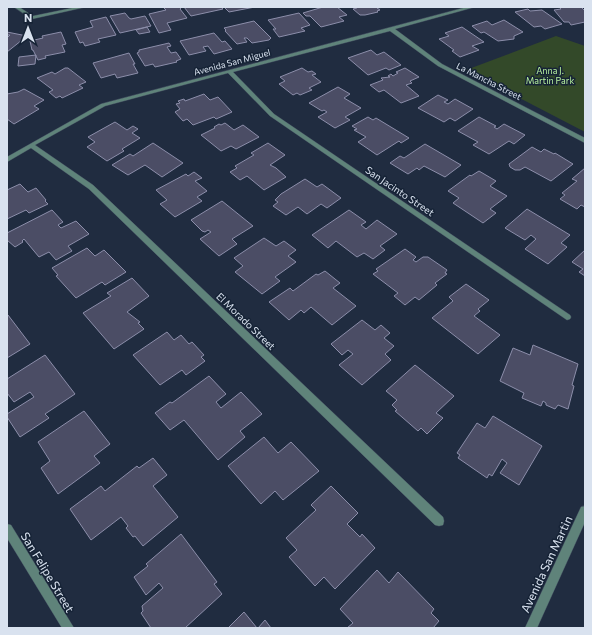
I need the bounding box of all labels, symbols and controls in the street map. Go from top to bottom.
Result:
north arrow [8,8,48,48]
text: N [24,11,32,24]
street label: Avenida San Miguel [192,46,272,78]
street label: La Mancha Street [455,60,524,102]
park label: Anna J. Martin Park [526,65,574,86]
street label: San Jacinto Street [363,164,437,218]
street label: El Morado Street [214,290,278,352]
street label: Avenida San Martin [517,513,575,615]
street label: San Felipe Street [19,529,78,615]

